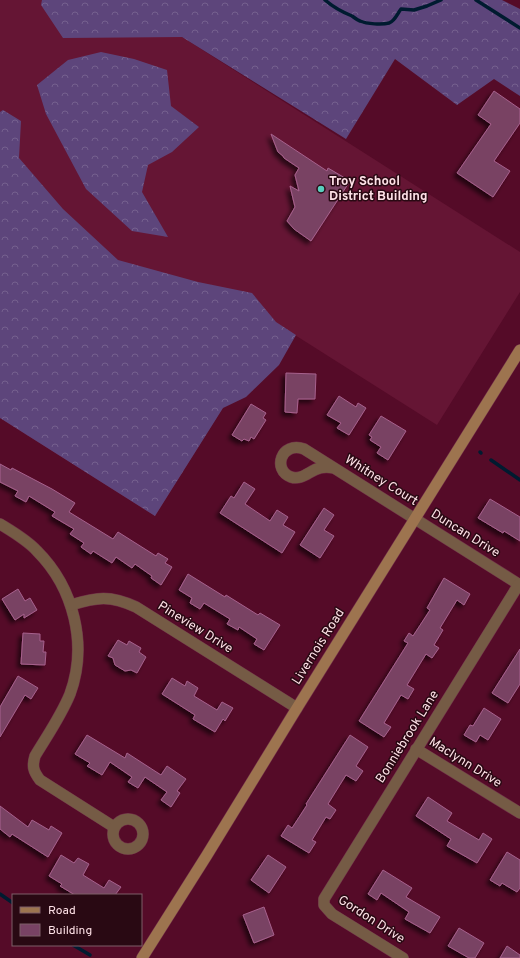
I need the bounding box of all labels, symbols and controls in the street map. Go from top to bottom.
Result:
place label: Troy School District Building [329,174,428,205]
marker: Troy School District Building [316,184,326,194]
street label: Whitney Court [341,452,421,510]
street label: Duncan Drive [428,506,502,562]
street label: Pineview Drive [154,599,236,657]
street label: Livernois Road [289,606,349,688]
street label: Bonniebrook Lane [373,688,443,786]
street label: Maclynn Drive [426,734,504,792]
street label: Gordon Drive [335,892,407,948]
legend [12,894,142,946]
text: Road [48,903,76,919]
text: Building [48,923,92,939]

